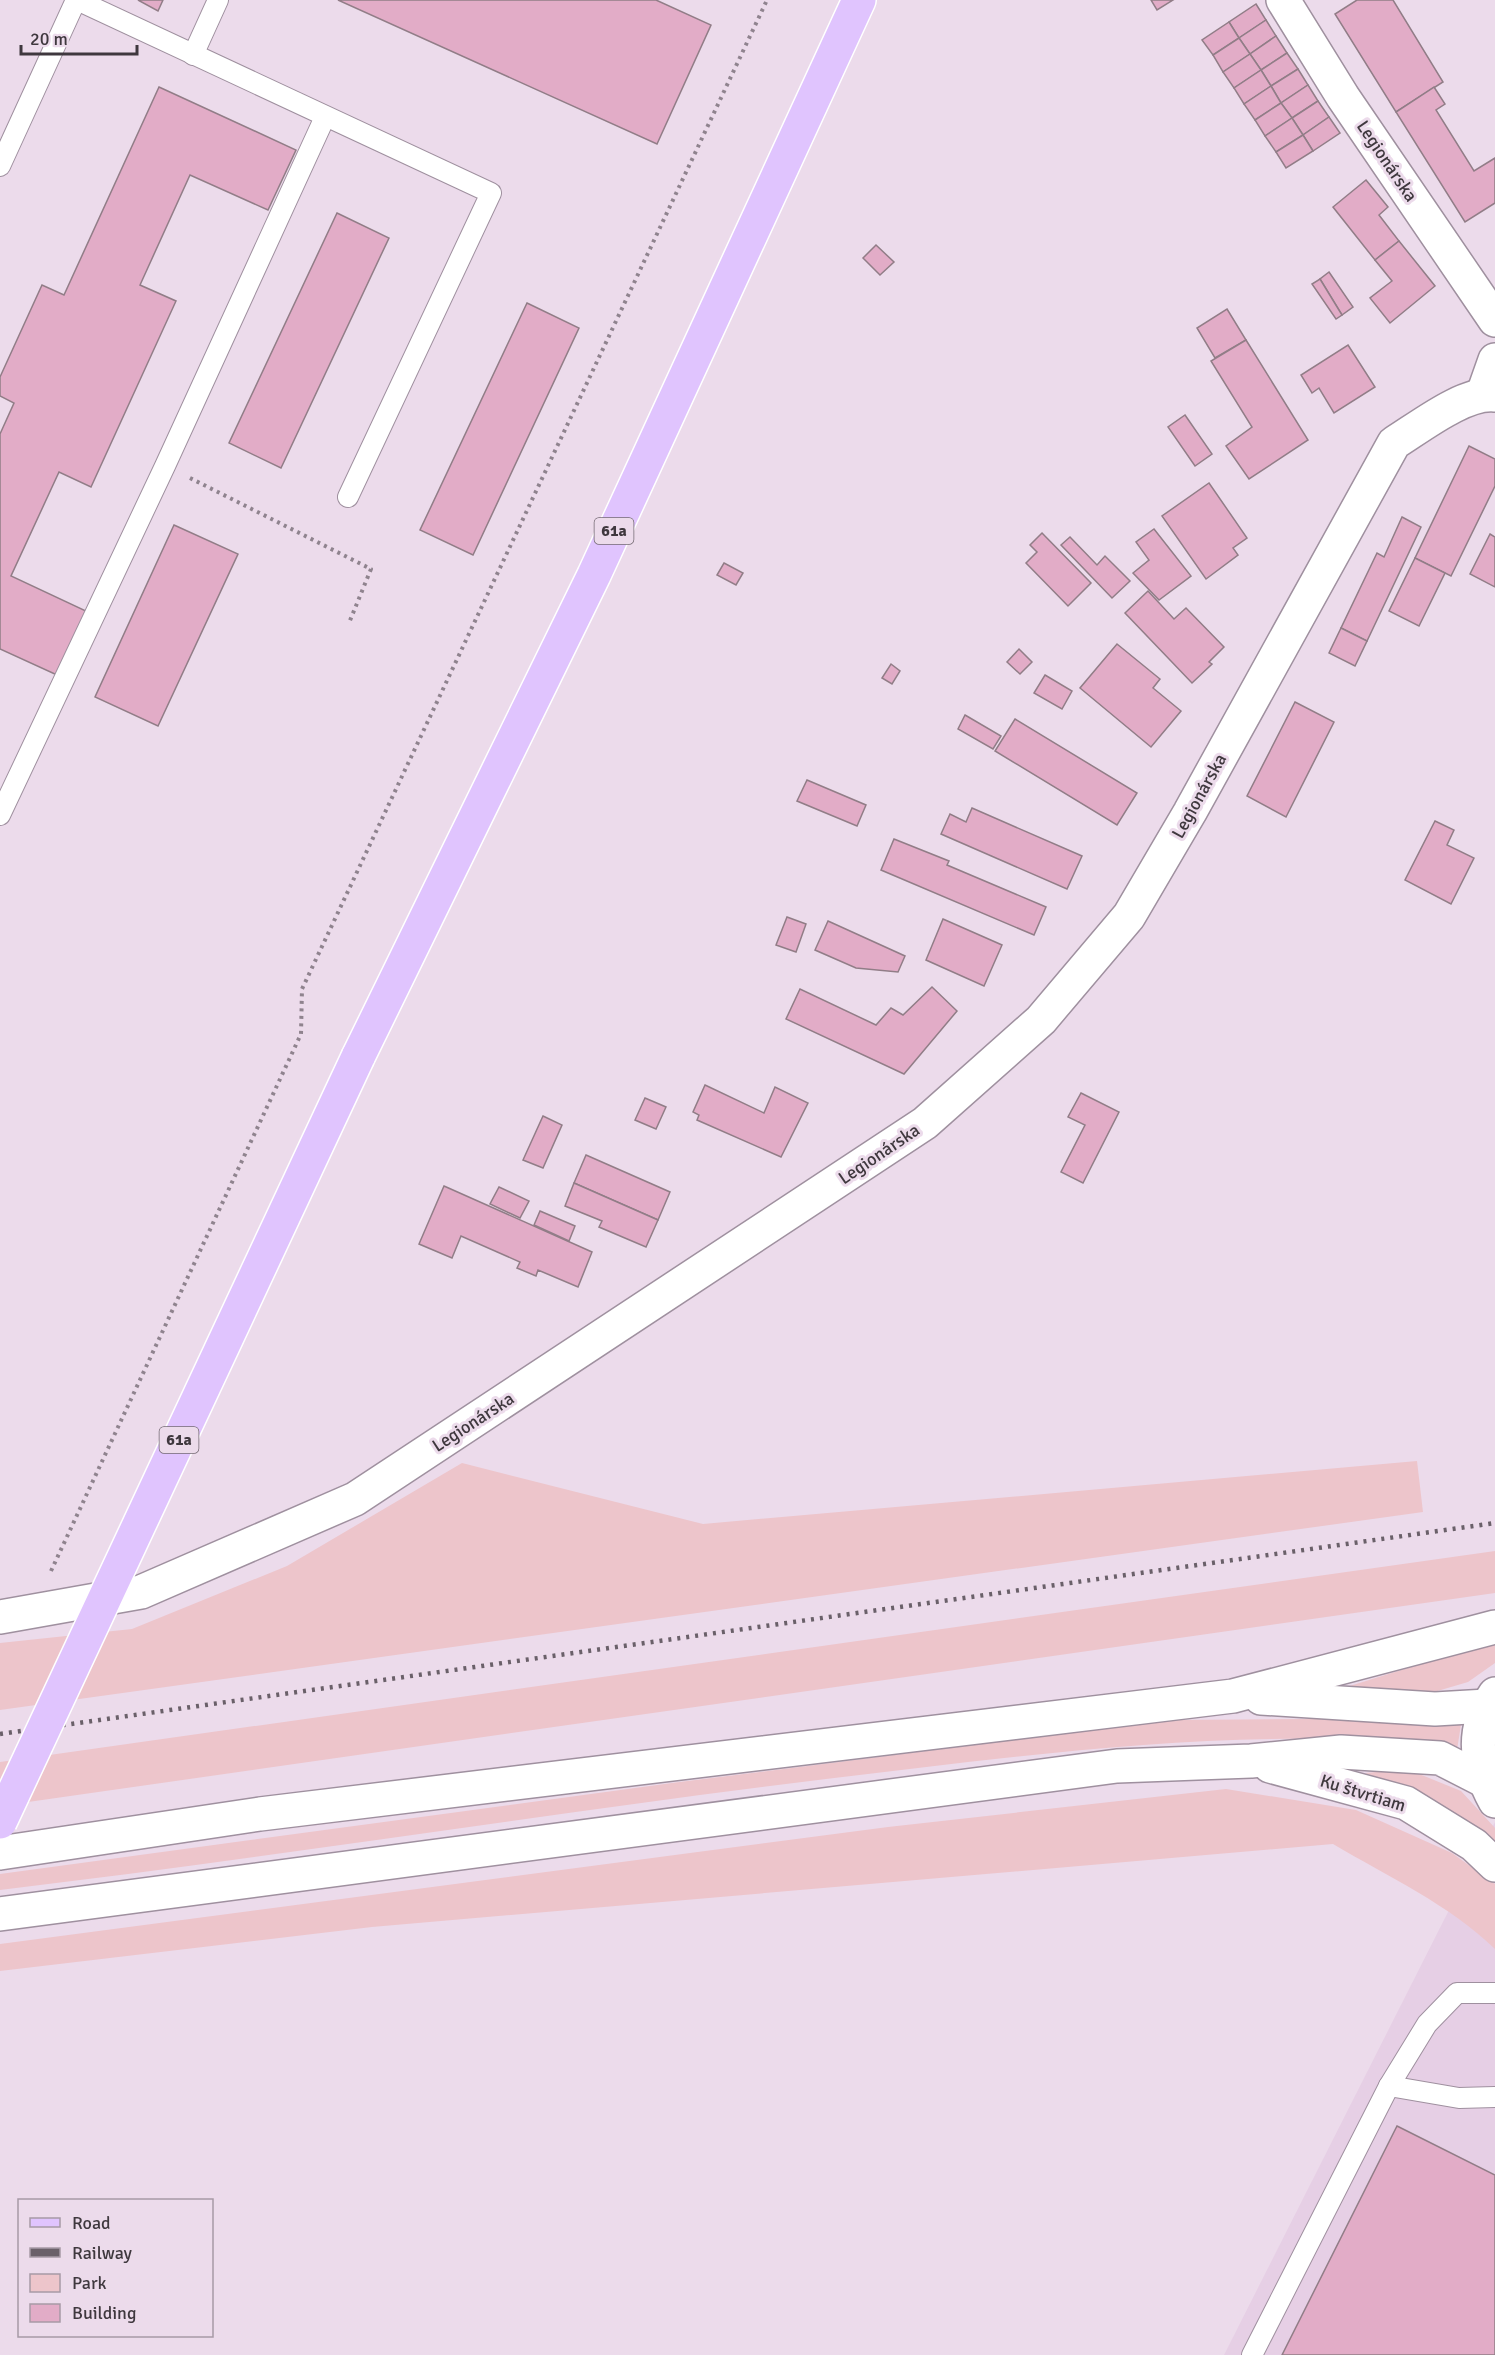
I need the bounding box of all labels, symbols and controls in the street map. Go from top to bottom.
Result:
scale bar [21,18,136,56]
text: 20 m [30,28,68,50]
street label: Legionárska [1352,116,1422,206]
road number: 61a [594,518,634,544]
street label: Legionárska [1167,750,1231,842]
street label: Legionárska [834,1119,924,1189]
street label: Legionárska [428,1387,518,1457]
road number: 61a [160,1427,198,1453]
street label: Ku štvrtiam [1317,1770,1409,1816]
legend [18,2199,213,2337]
text: Road [72,2212,111,2234]
text: Railway [72,2242,133,2264]
text: Park [72,2272,107,2294]
text: Building [72,2302,136,2324]

